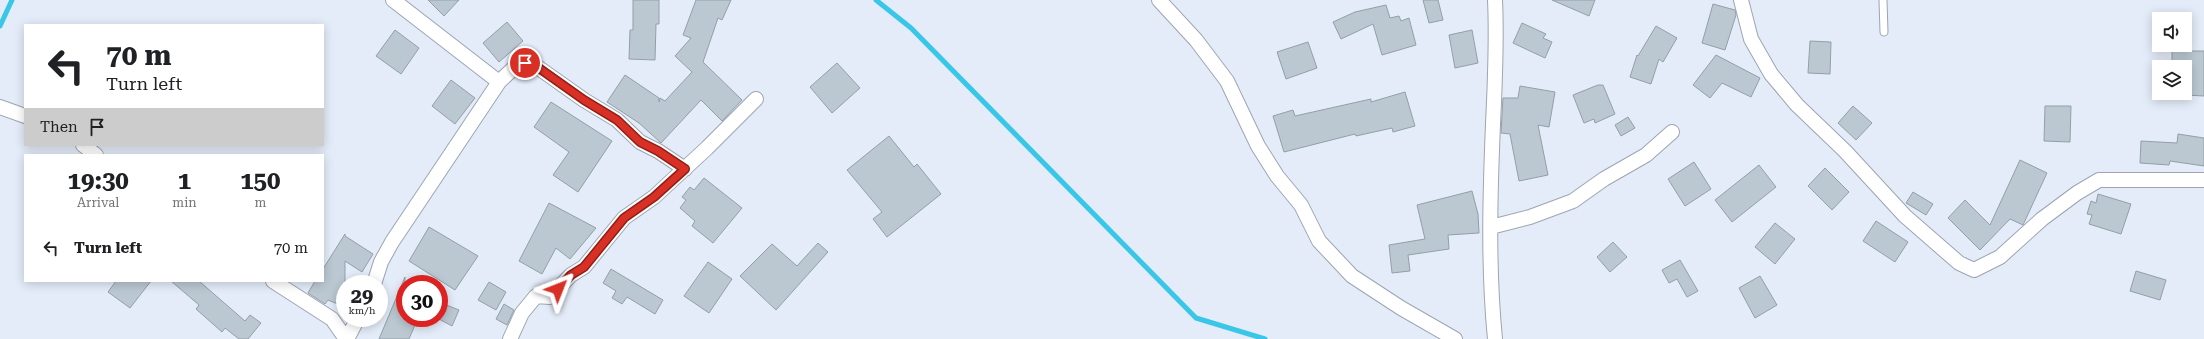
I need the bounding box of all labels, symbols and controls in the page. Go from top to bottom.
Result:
map controls [2152,12,2192,100]
button: sound [2152,12,2192,52]
text: 70 m [106,39,171,72]
icon: left [40,40,92,92]
pin [508,46,542,80]
icon: arrive [514,52,536,74]
button: layers [2152,60,2192,100]
text: Turn left [106,73,182,94]
icon: arrive [86,116,108,138]
text: Then [40,118,78,136]
text: 19:30 [68,167,129,195]
text: 1 [178,167,191,195]
text: 150 [240,167,281,195]
text: Arrival [77,195,119,210]
text: min [172,195,197,210]
text: m [254,195,266,210]
icon: left [40,237,62,259]
text: Turn left [74,239,142,257]
text: 70 m [274,239,308,257]
position arrow [537,268,579,310]
speed limit sign: 30 [396,275,448,327]
text: 29 [351,284,373,308]
text: km/h [349,305,375,316]

